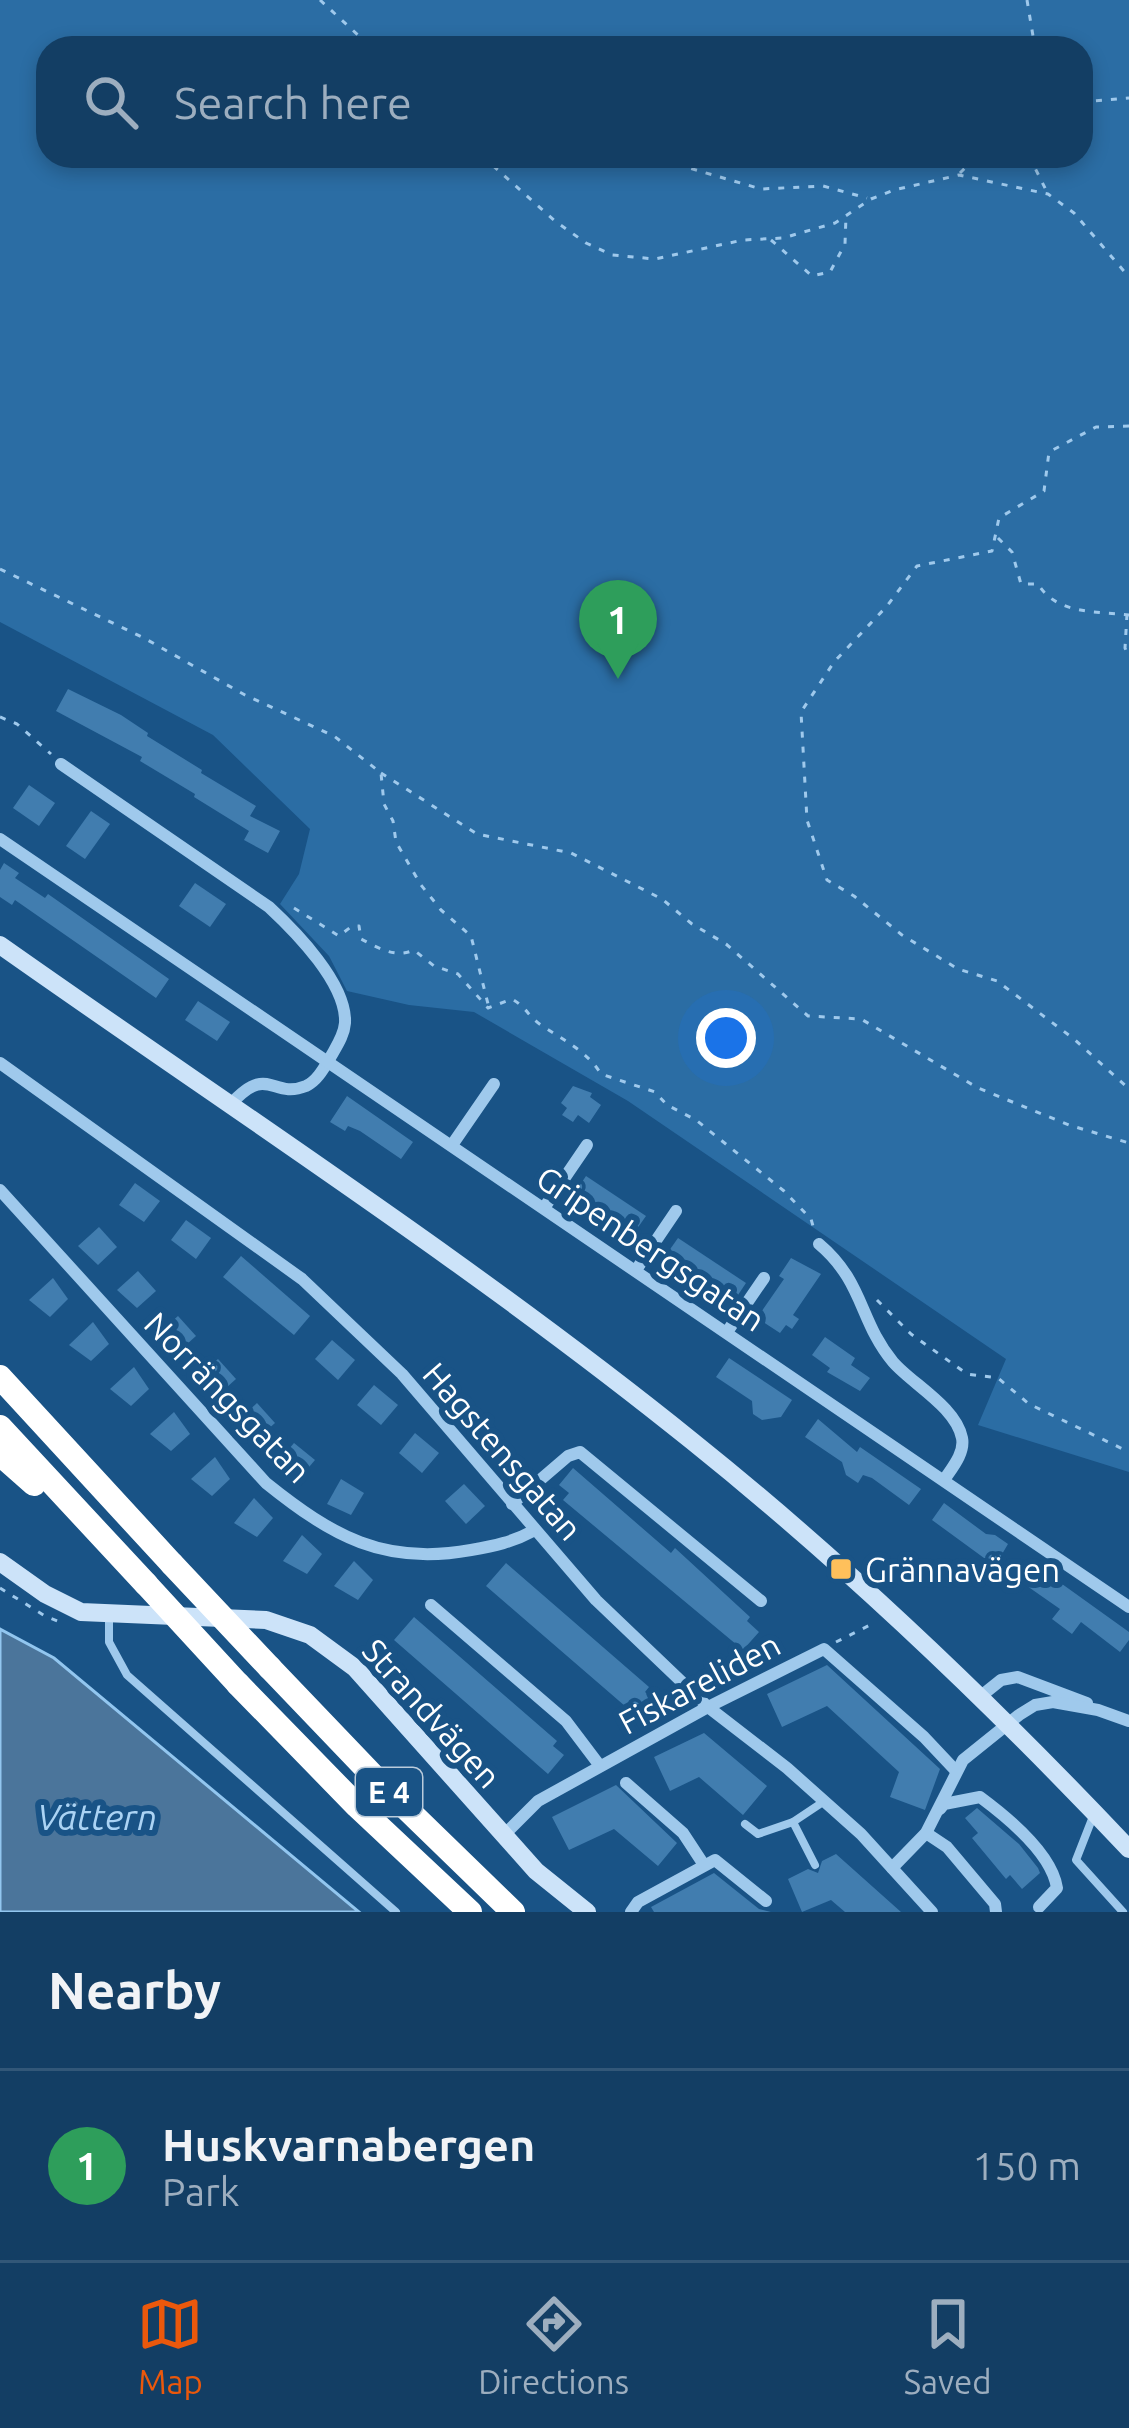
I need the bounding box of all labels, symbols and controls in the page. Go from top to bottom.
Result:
search box [36,36,1093,168]
icon: search [78,69,144,135]
text: Search here [174,77,412,128]
pin: 1 [579,580,657,679]
your location [696,1008,756,1068]
street label: Gripenbergsgatan [530,1158,772,1338]
street label: Norrängsgatan [138,1304,318,1490]
street label: Hagstensgatan [416,1355,590,1547]
place label: Grännavägen [865,1551,1060,1588]
marker: Grännavägen [828,1556,854,1582]
street label: Fiskareliden [612,1625,786,1741]
street label: Strandvägen [356,1631,508,1795]
road number: E 4 [356,1768,422,1816]
water label: Vättern [37,1796,157,1837]
text: Nearby [48,1961,221,2019]
text: Huskvarnabergen [162,2119,535,2170]
text: 1 [76,2144,98,2187]
text: 150 m [972,2144,1081,2187]
text: Park [162,2170,240,2213]
tab: Map [137,2291,203,2400]
tab: Directions [478,2291,629,2400]
tab: Saved [904,2291,992,2400]

